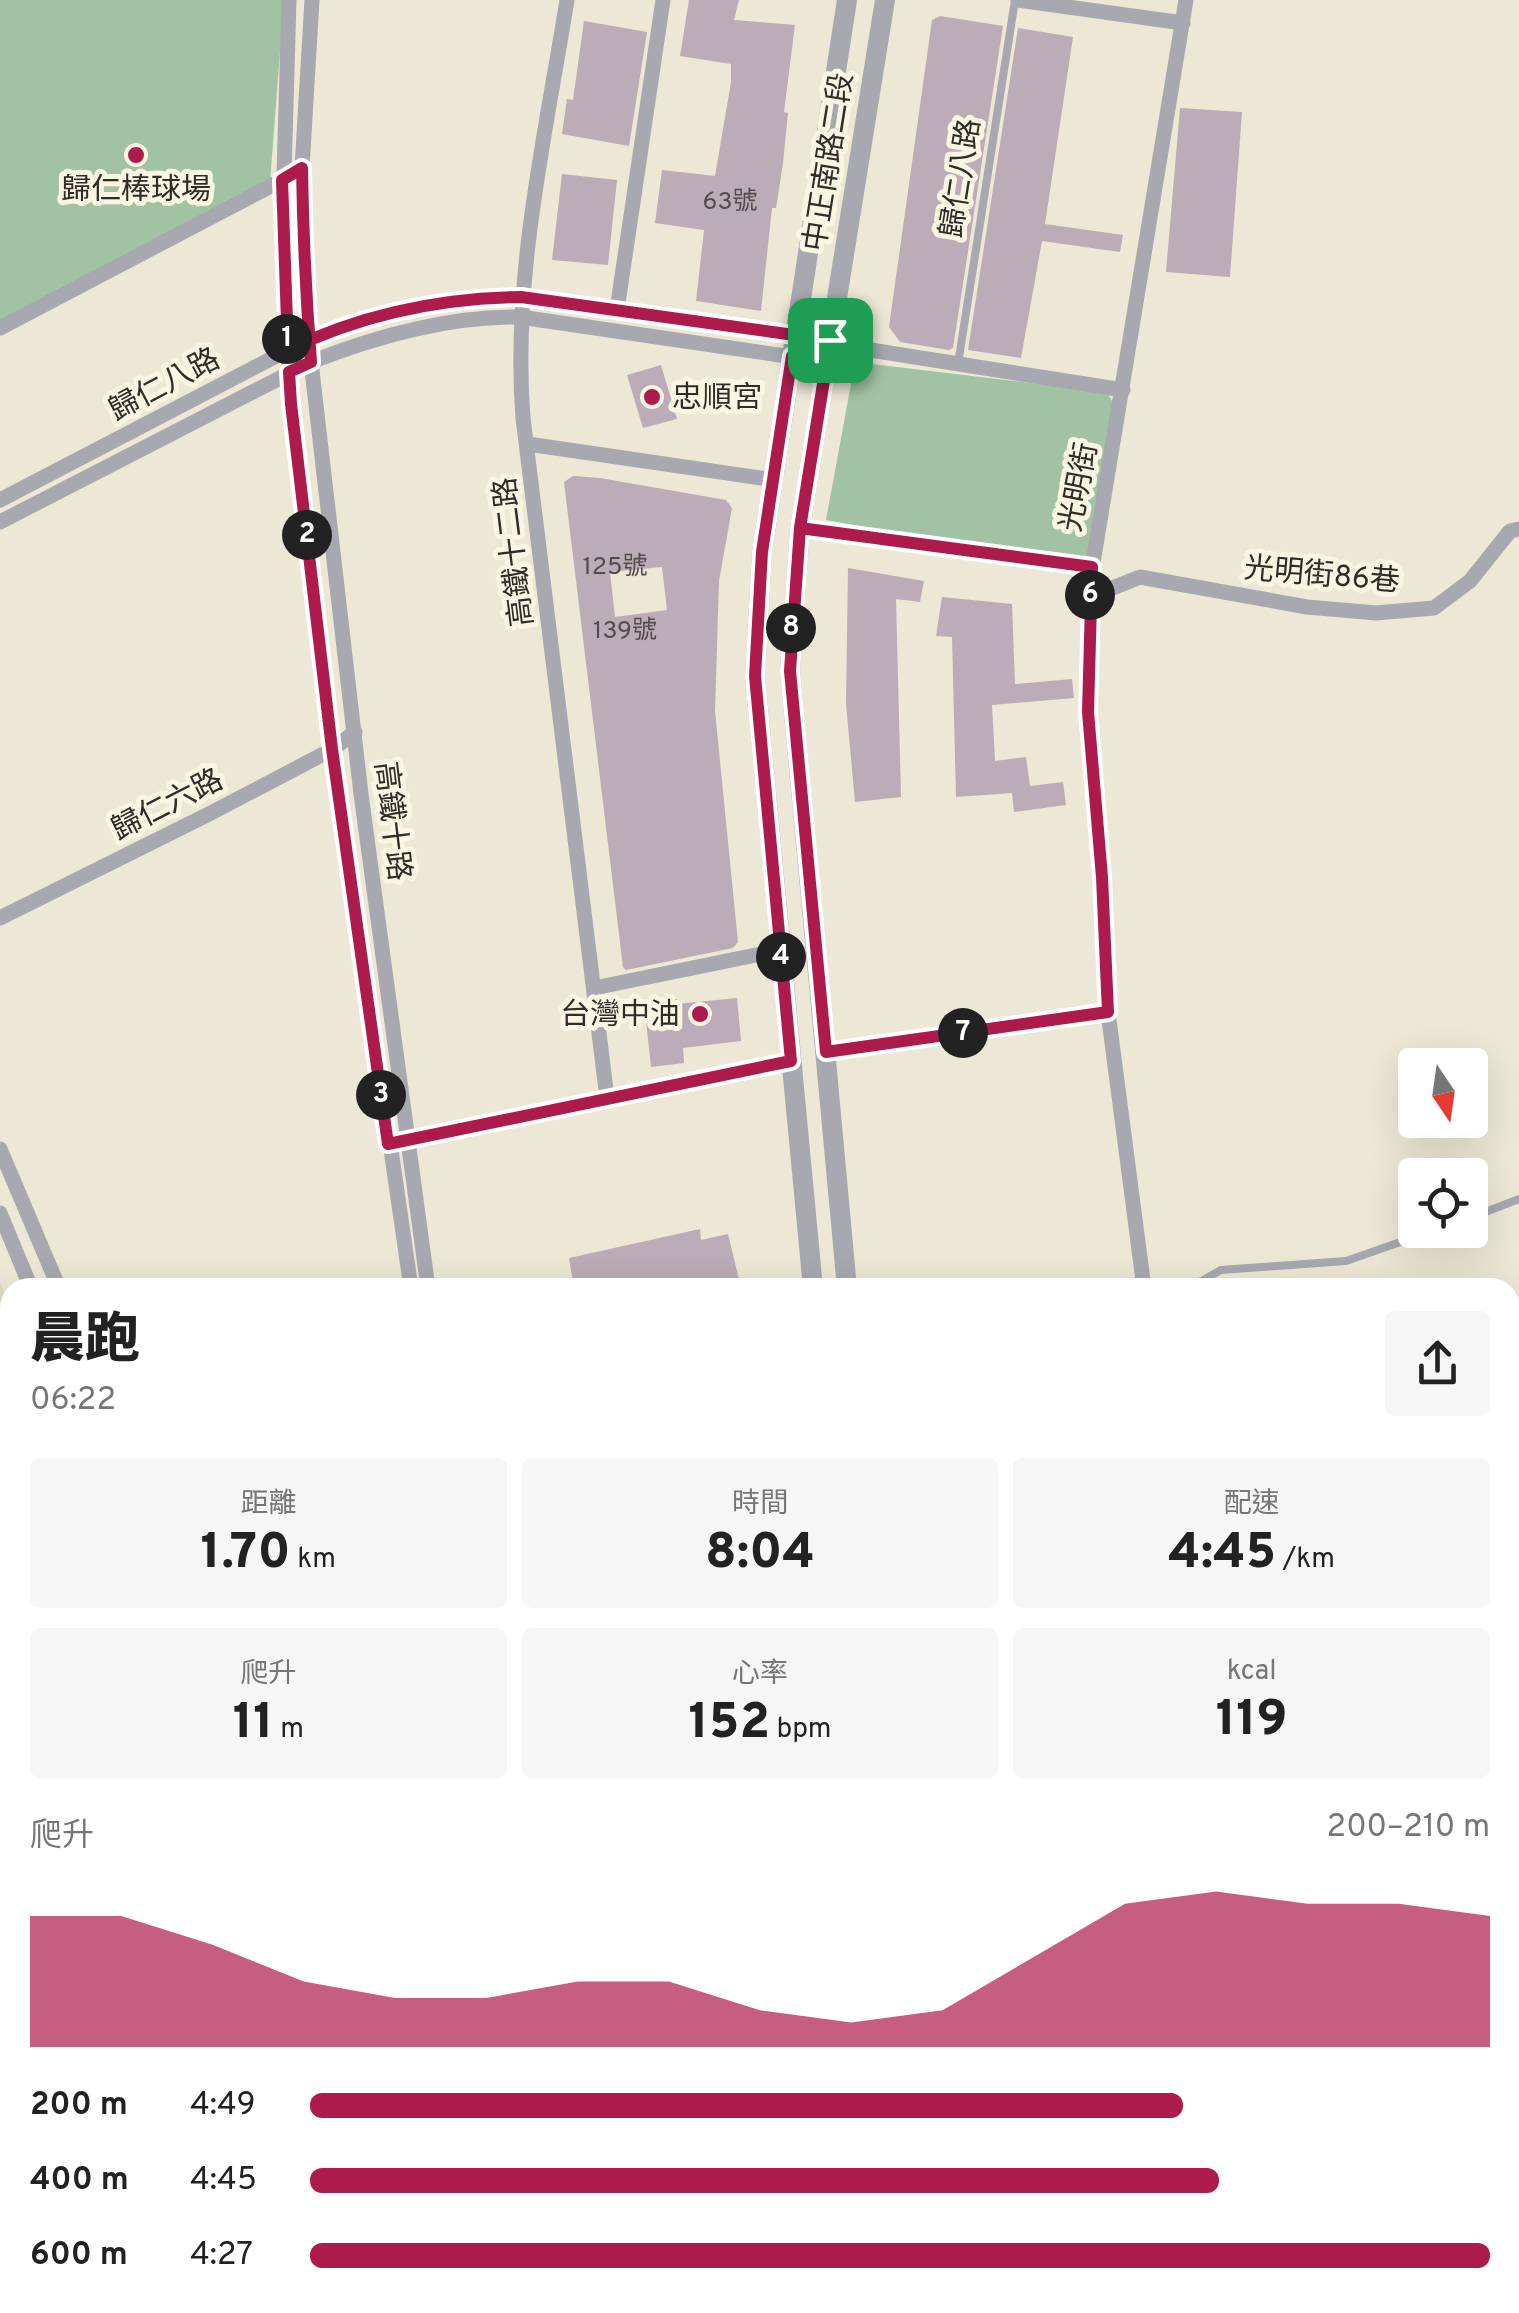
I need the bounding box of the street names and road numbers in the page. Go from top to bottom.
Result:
street label: 中正南路二段 [798,71,863,254]
street label: 歸仁八路 [935,116,990,241]
street label: 歸仁八路 [104,342,227,431]
street label: 光明街 [1054,440,1107,535]
street label: 高鐵十二路 [488,475,543,628]
street label: 光明街86巷 [1242,551,1401,602]
street label: 高鐵十路 [365,759,416,883]
street label: 歸仁六路 [106,763,230,850]

